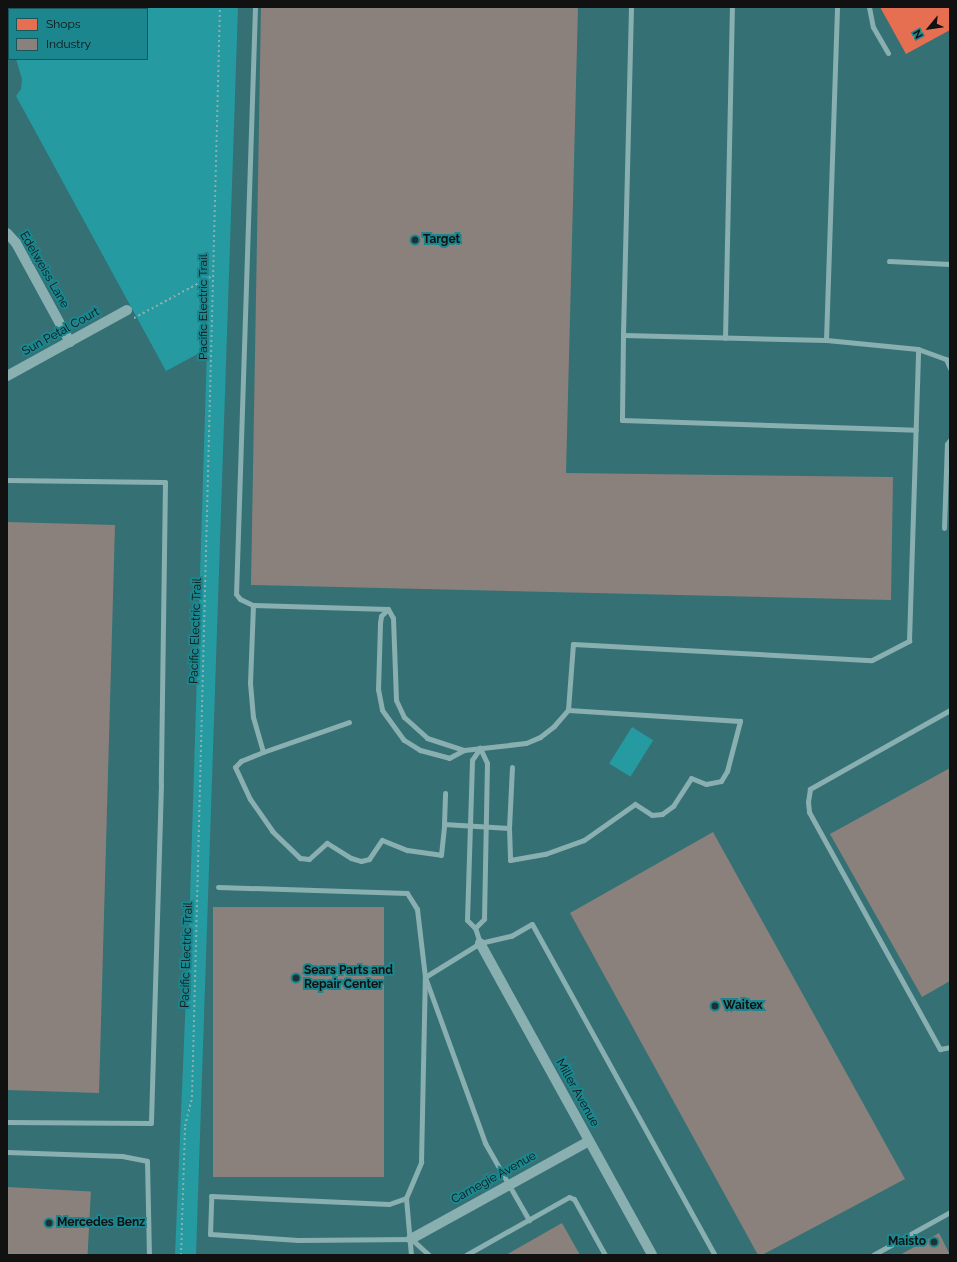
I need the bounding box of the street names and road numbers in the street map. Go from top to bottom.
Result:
street label: Edelweiss Lane [16,229,72,311]
street label: Pacific Electric Trail [197,254,211,360]
street label: Sun Petal Court [20,305,102,359]
street label: Pacific Electric Trail [187,578,205,684]
street label: Pacific Electric Trail [178,902,196,1008]
street label: Miller Avenue [552,1056,602,1130]
street label: Carnegie Avenue [449,1149,539,1207]

